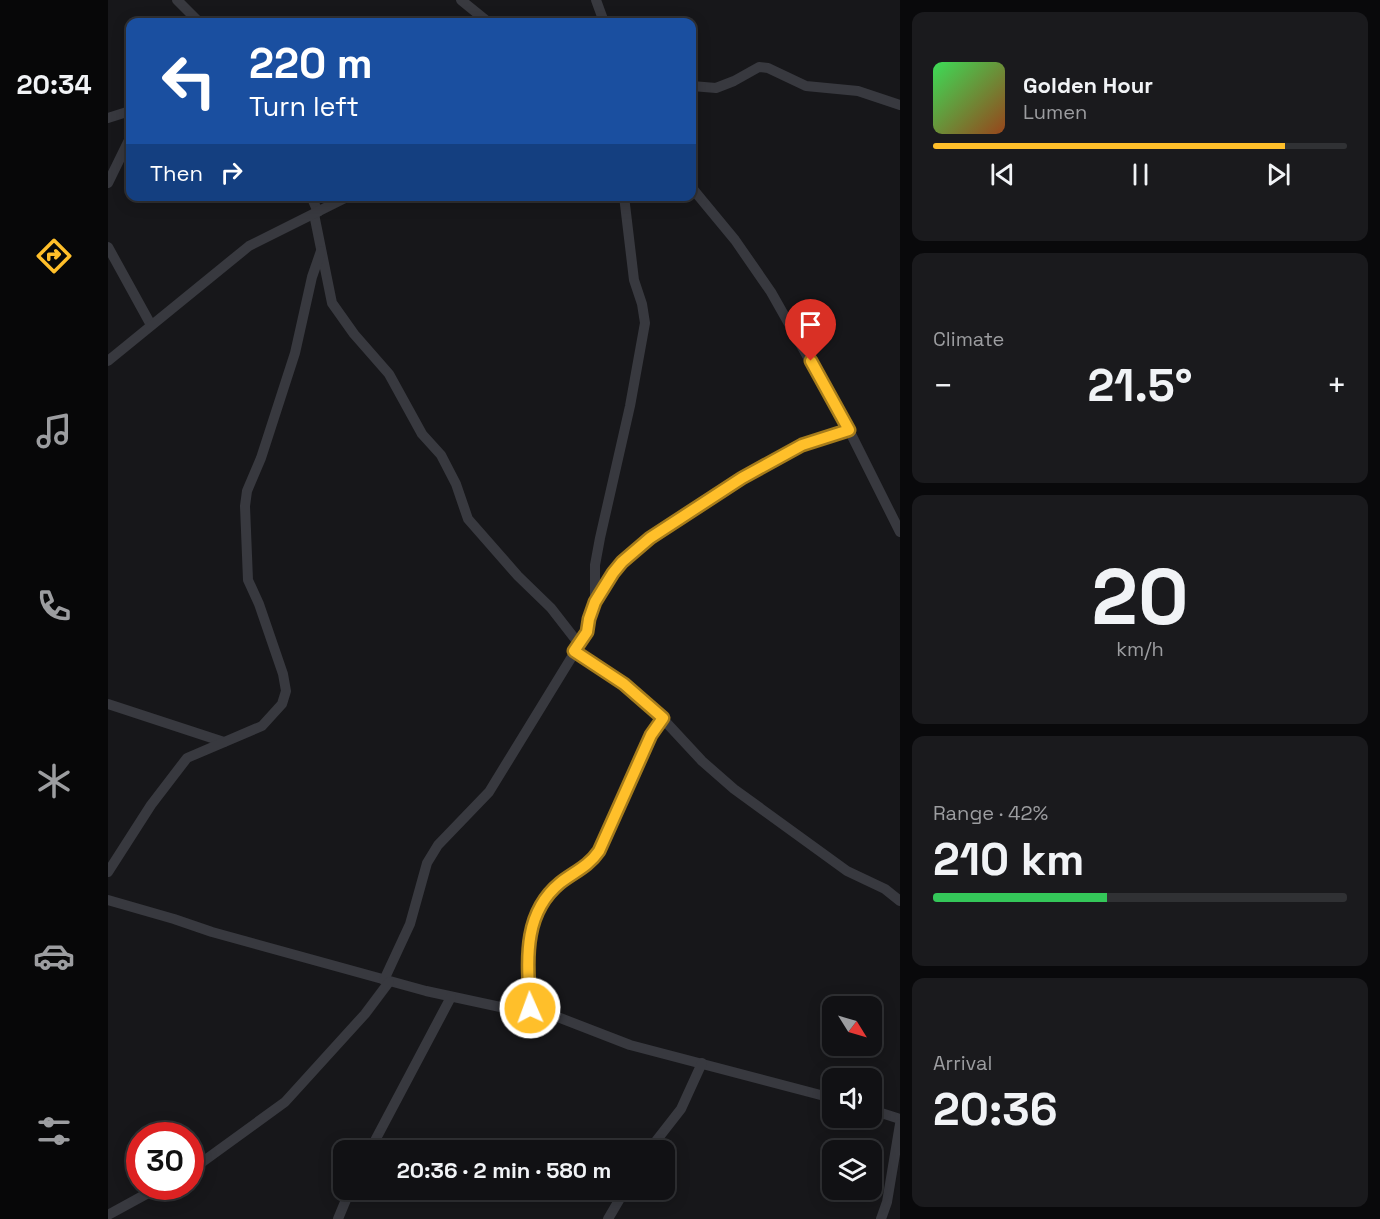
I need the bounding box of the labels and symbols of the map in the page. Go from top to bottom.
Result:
pin [785,299,836,361]
position arrow [498,976,562,1040]
north arrow [822,996,882,1056]
speed limit sign: 30 [126,1122,204,1200]

